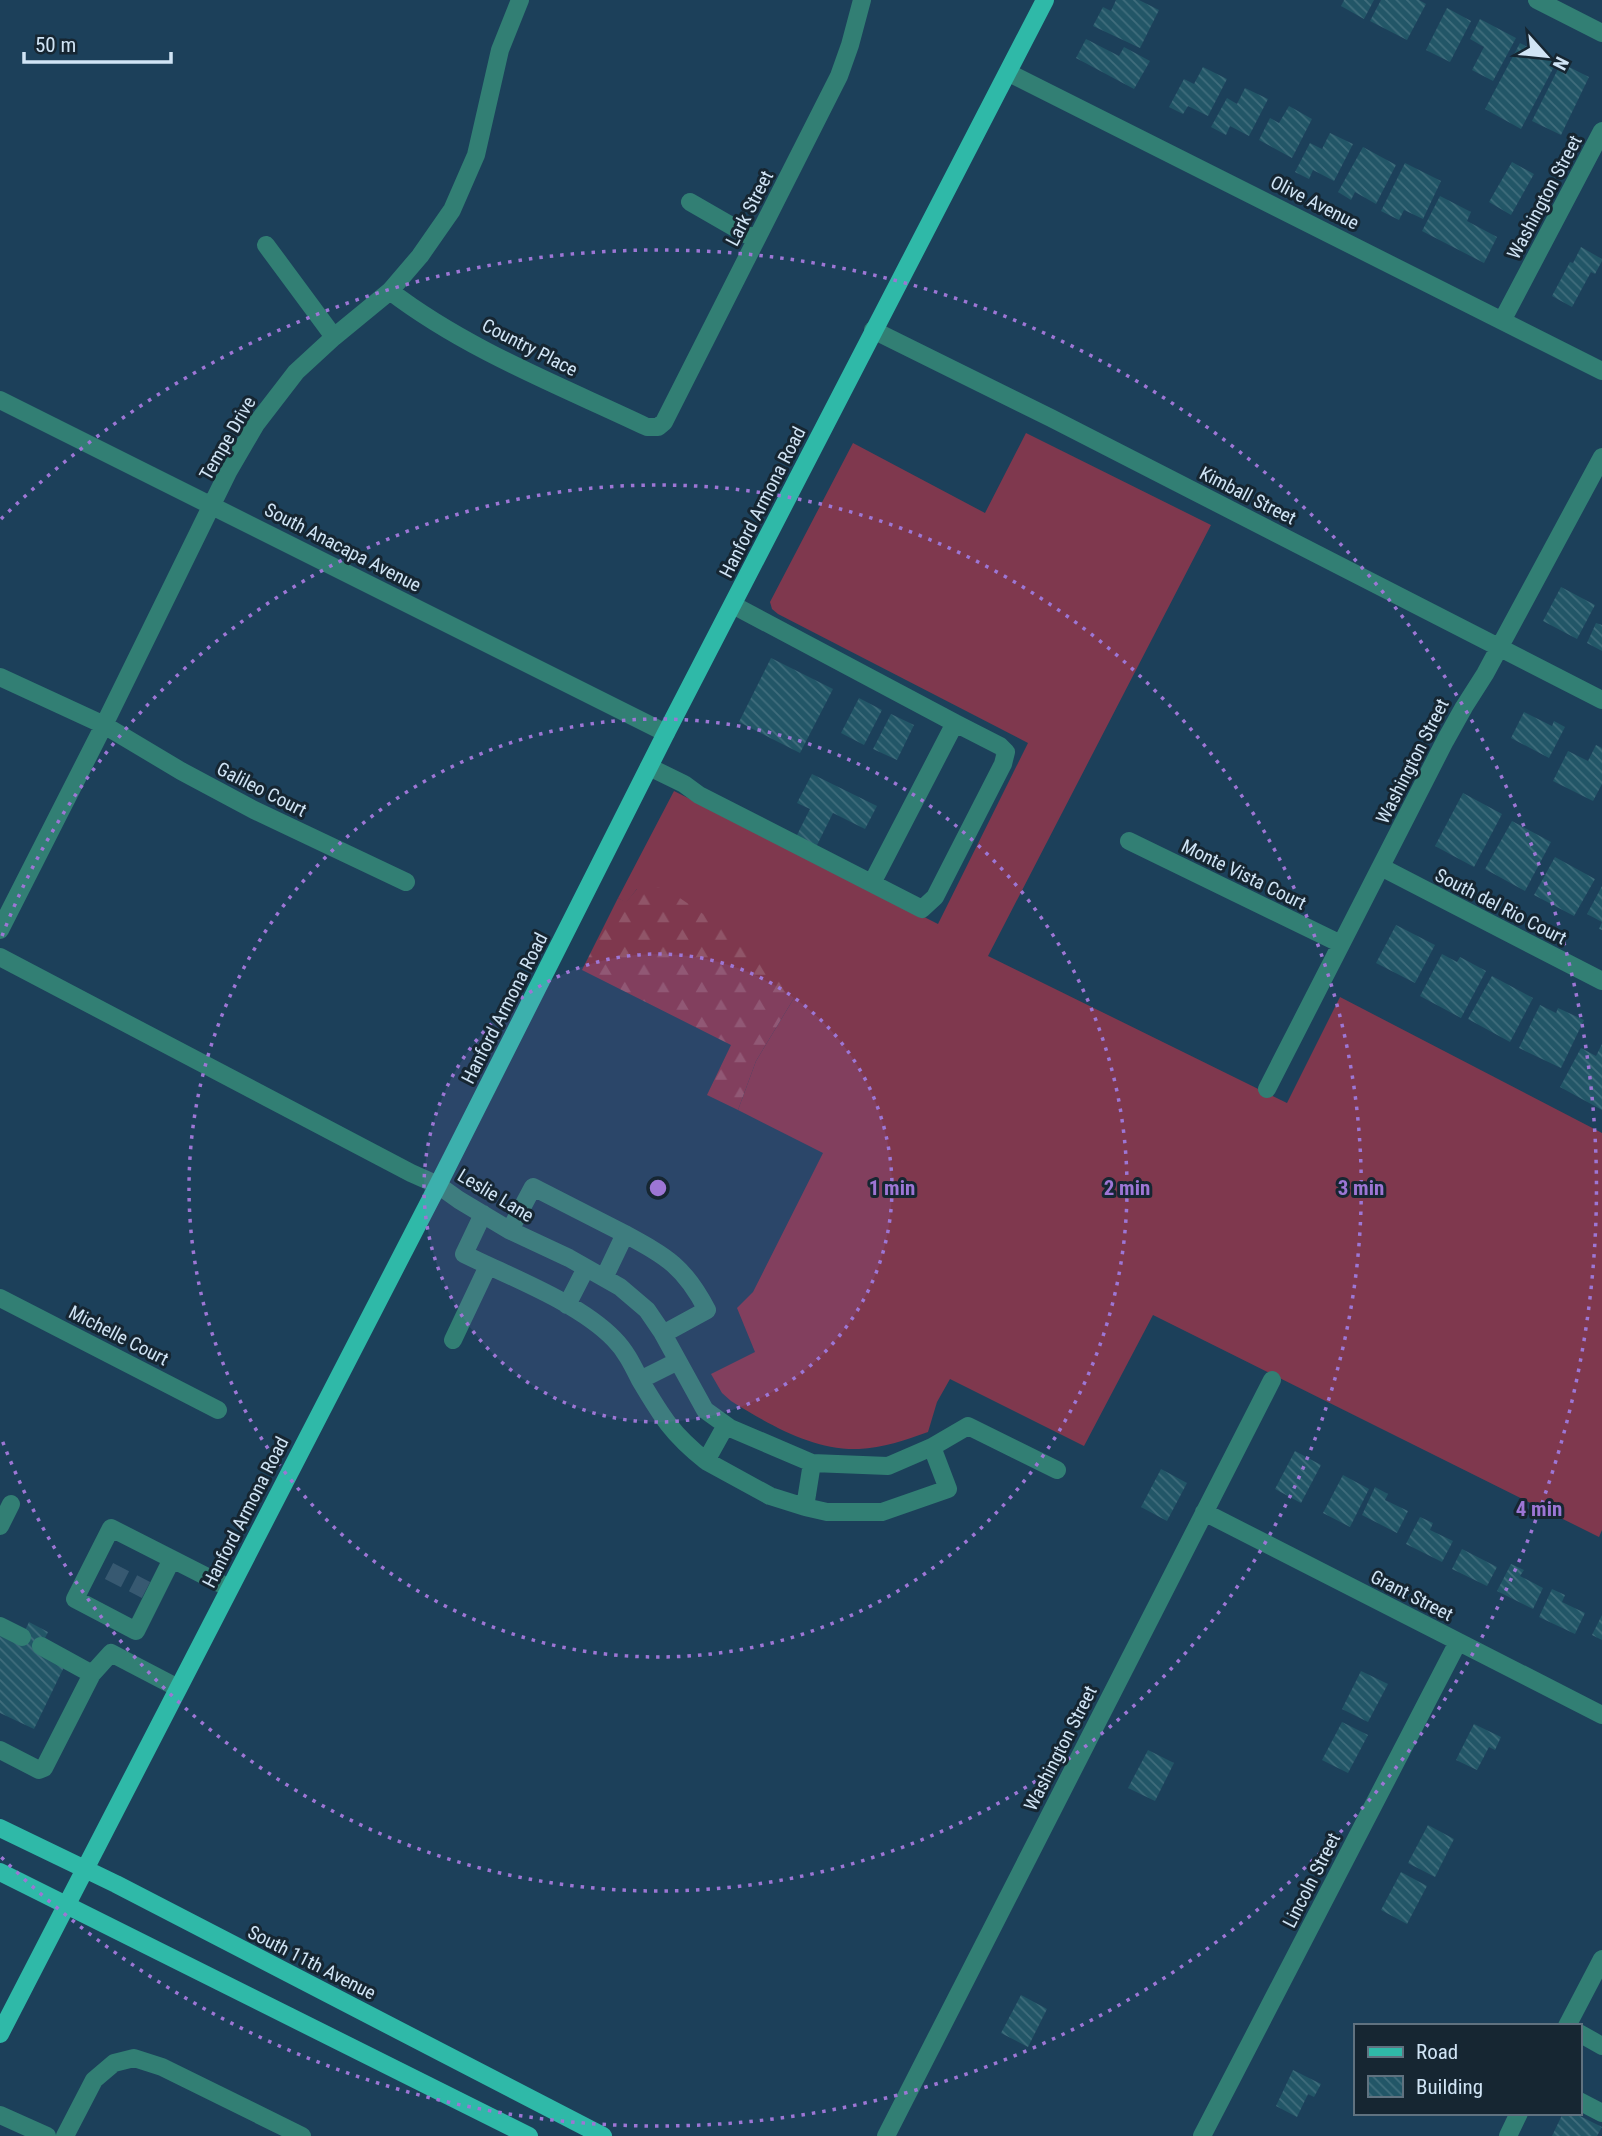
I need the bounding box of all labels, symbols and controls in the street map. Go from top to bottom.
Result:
scale bar [24,21,172,65]
north arrow [1511,21,1581,91]
text: 50 m [35,33,76,57]
text: N [1548,53,1574,74]
street label: Washington Street [1502,131,1587,263]
street label: Lark Street [721,167,778,250]
street label: Olive Avenue [1267,170,1363,235]
street label: Country Place [478,314,582,381]
street label: Tempe Drive [194,392,261,484]
street label: Hanford Armona Road [714,423,810,582]
street label: Kimball Street [1196,461,1300,530]
street label: South Anacapa Avenue [261,498,425,597]
street label: Washington Street [1371,695,1454,828]
street label: Galileo Court [213,757,310,822]
street label: Monte Vista Court [1178,834,1310,915]
street label: South del Rio Court [1431,863,1570,949]
street label: Hanford Armona Road [456,929,552,1088]
street label: Leslie Lane [453,1164,538,1227]
centre of rings [646,1176,670,1200]
text: 1 min [869,1176,915,1200]
text: 2 min [1104,1176,1150,1200]
text: 3 min [1338,1176,1384,1200]
street label: Michelle Court [65,1300,173,1370]
street label: Hanford Armona Road [197,1433,293,1592]
text: 4 min [1516,1497,1562,1521]
street label: Grant Street [1367,1565,1457,1626]
street label: Washington Street [1019,1682,1102,1815]
street label: Lincoln Street [1278,1829,1345,1931]
street label: South 11th Avenue [244,1920,380,2005]
legend [1354,2024,1581,2115]
text: Road [1416,2040,1458,2064]
text: Building [1416,2075,1483,2099]

